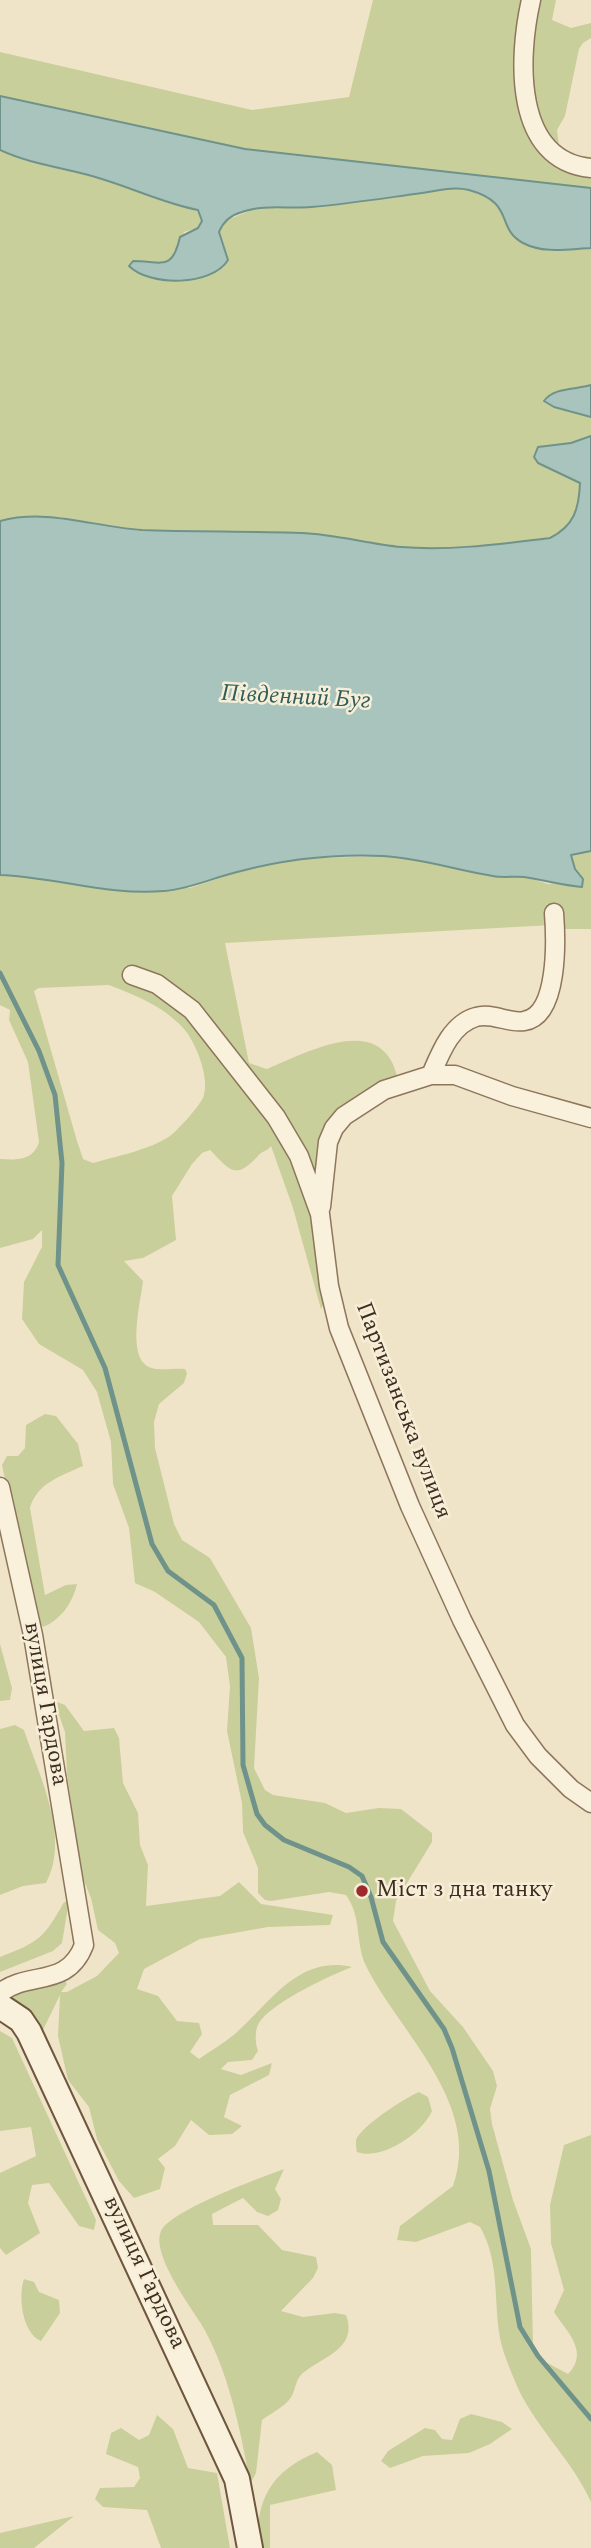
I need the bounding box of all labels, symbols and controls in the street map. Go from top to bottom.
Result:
water label: Південний Буг [220,681,372,717]
street label: Партизанська вулиця [348,1299,456,1523]
street label: вулиця Гардова [16,1620,72,1788]
place label: Міст з дна танку [376,1877,552,1905]
marker: Міст з дна танку [354,1883,370,1899]
street label: вулиця Гардова [96,2192,190,2354]

